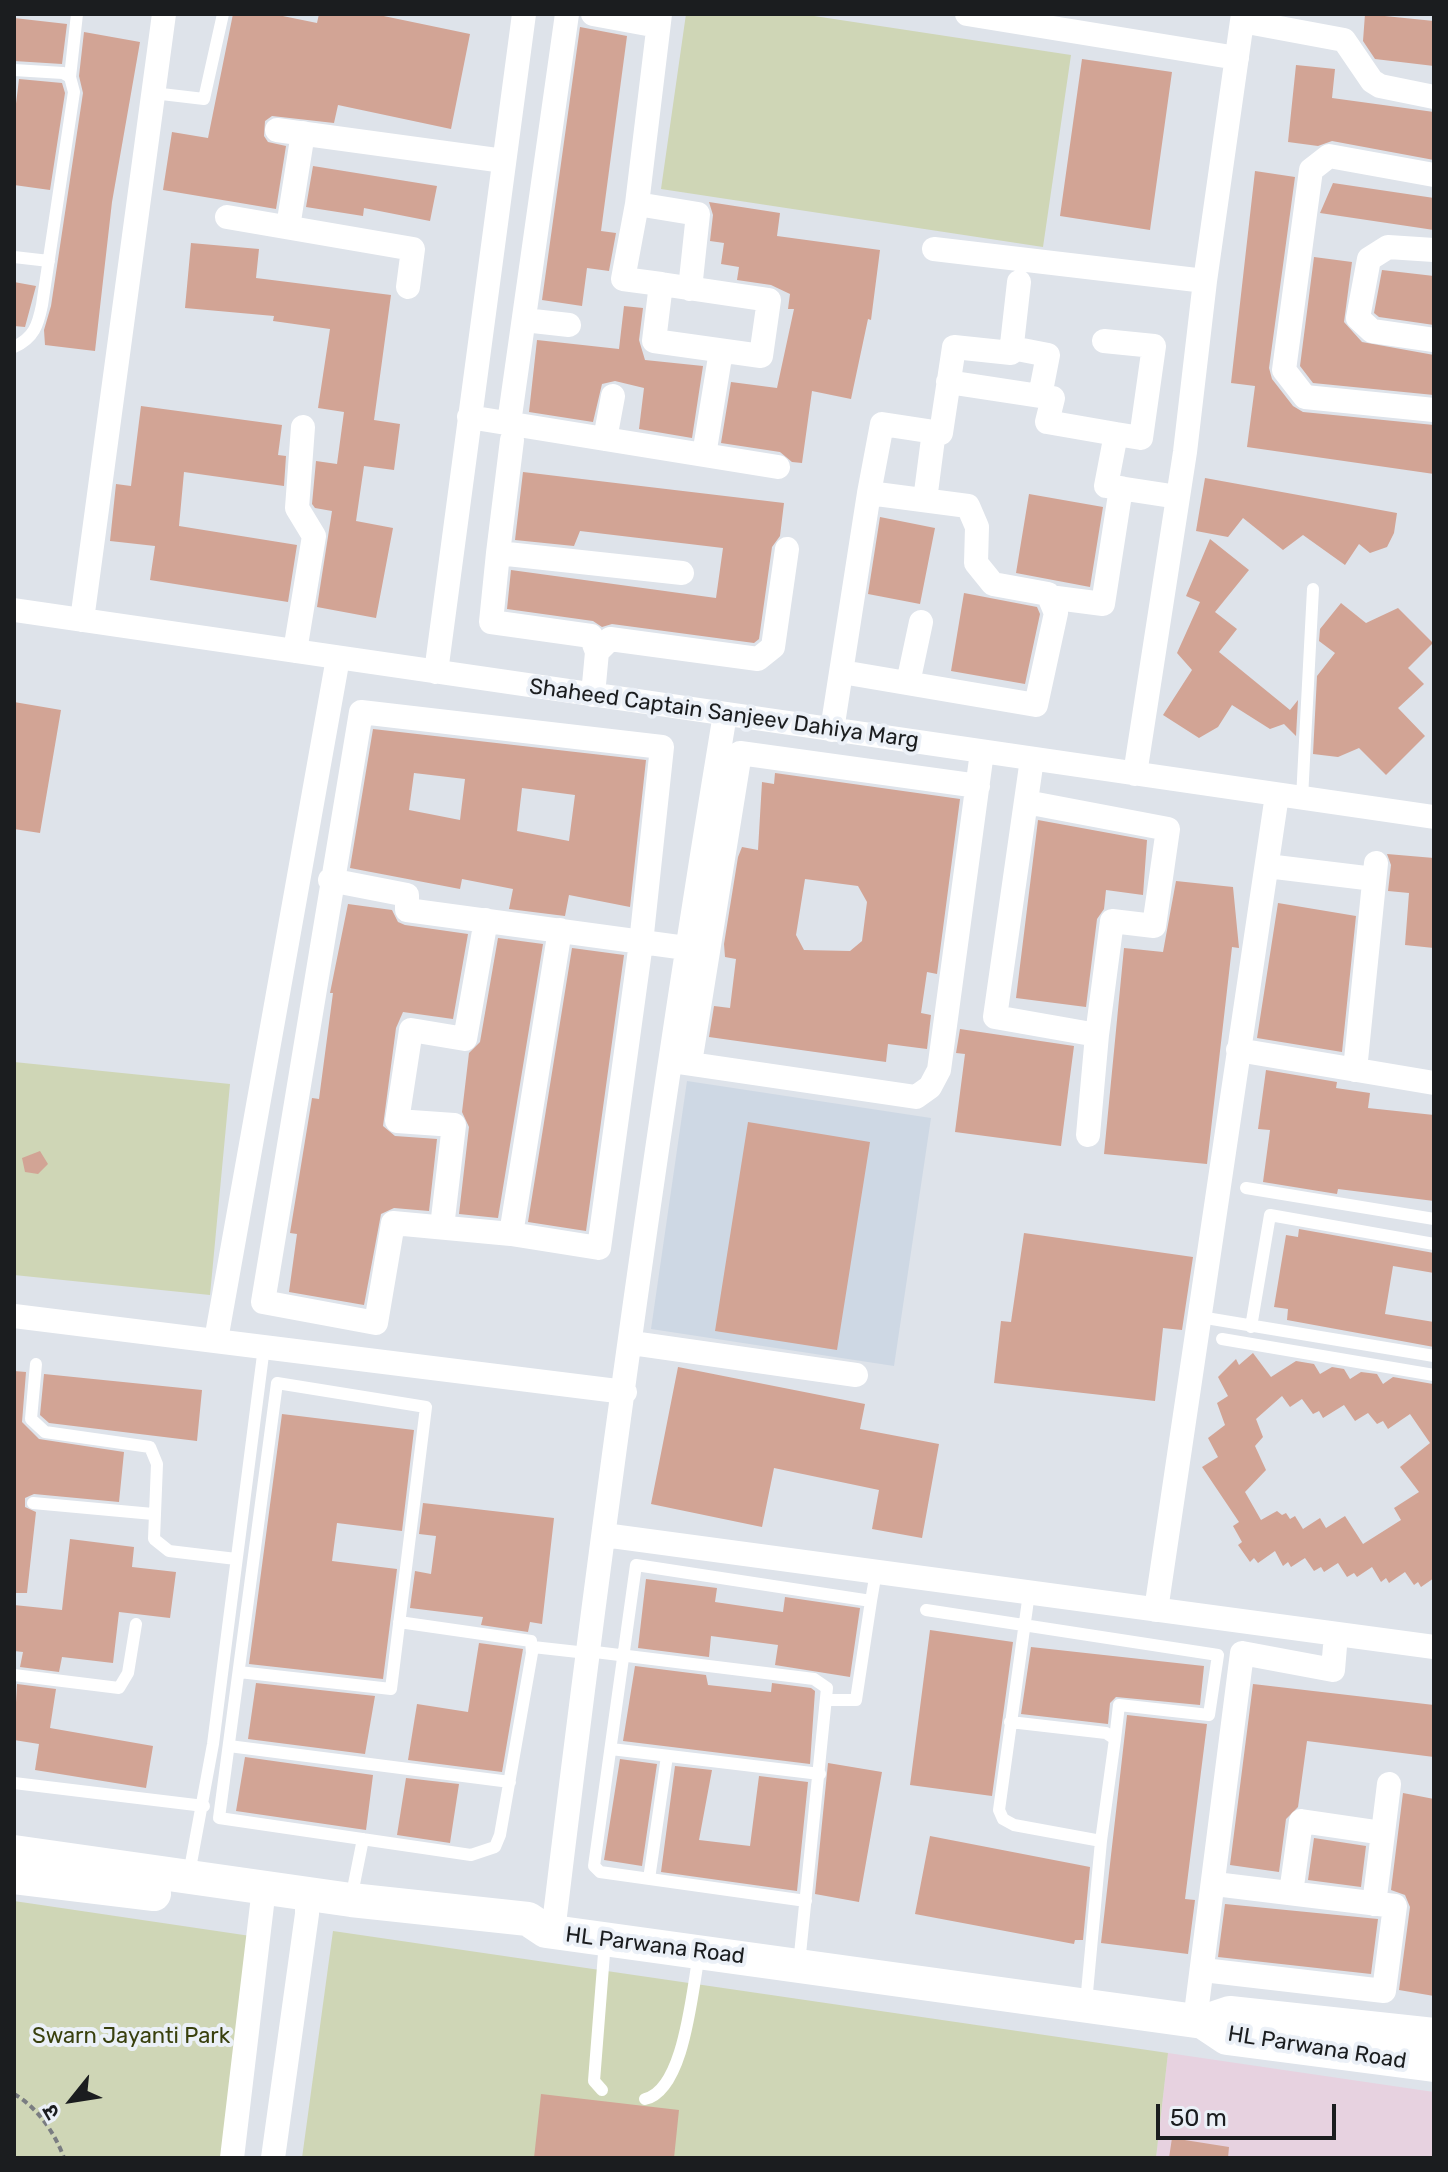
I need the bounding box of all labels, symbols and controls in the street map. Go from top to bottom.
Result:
street label: Shaheed Captain Sanjeev Dahiya Marg [528,674,920,754]
street label: HL Parwana Road [564,1922,746,1970]
street label: HL Parwana Road [1226,2021,1408,2075]
park label: Swarn Jayanti Park [32,2024,230,2050]
north arrow [32,2060,112,2140]
scale bar [1160,2088,1340,2138]
text: उ [36,2100,66,2125]
text: 50 m [1170,2104,1227,2132]

